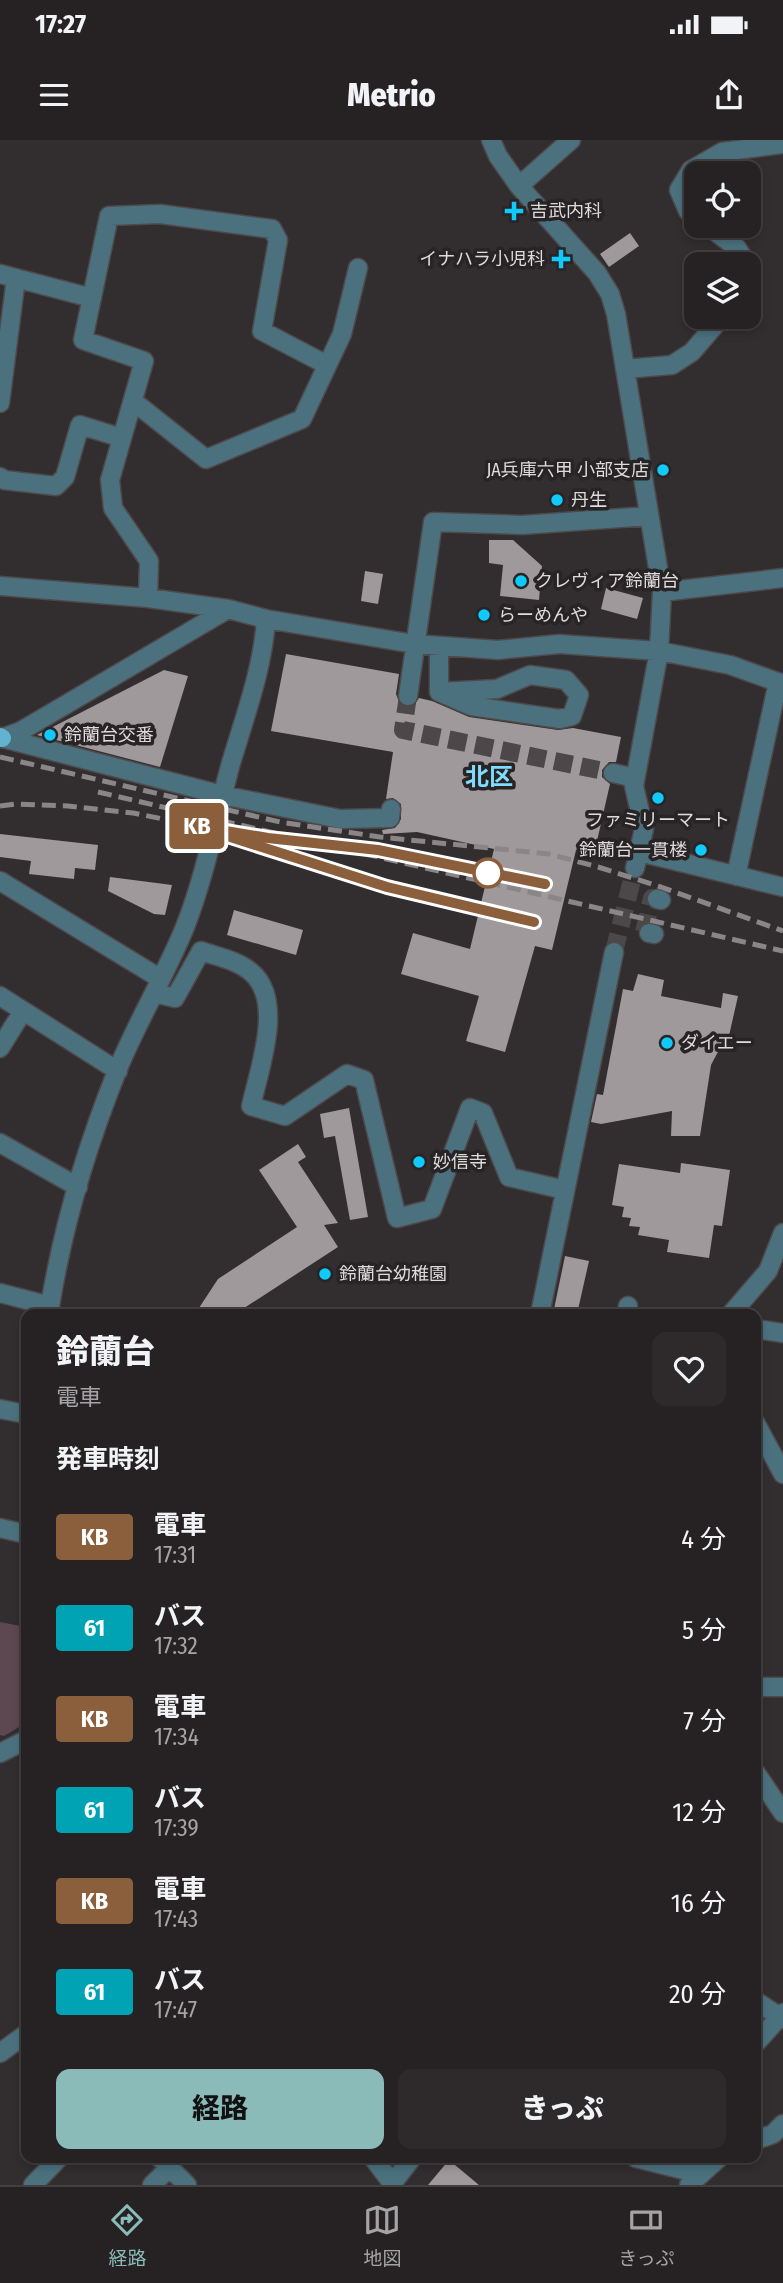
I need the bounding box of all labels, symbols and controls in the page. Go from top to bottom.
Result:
text: 17:27 [35,9,86,40]
icon: menu [35,76,73,114]
text: Metrio [347,76,436,114]
icon: share [710,76,748,114]
map controls [684,161,761,329]
button: locate [684,161,761,238]
place label: 吉武内科 [530,200,602,222]
marker: 吉武内科 [504,201,524,221]
place label: イナハラ小児科 [419,248,545,270]
marker: イナハラ小児科 [551,249,571,269]
button: layers [684,252,761,329]
place label: JA兵庫六甲 小部支店 [486,459,649,481]
marker: JA兵庫六甲 小部支店 [655,462,671,478]
place label: 丹生 [571,489,607,511]
marker: 丹生 [549,492,565,508]
place label: クレヴィア鈴蘭台 [535,570,679,592]
marker: クレヴィア鈴蘭台 [513,573,529,589]
place label: らーめんや [498,604,588,626]
marker: らーめんや [476,607,492,623]
place label: 鈴蘭台交番 [64,724,154,746]
marker: 鈴蘭台交番 [42,727,58,743]
district label: 北区 [465,763,513,791]
marker: ファミリーマート [650,790,666,806]
line badge: KB [166,803,228,849]
place label: ファミリーマート [586,809,730,831]
text: KB [183,812,211,840]
place label: 鈴蘭台一貫楼 [579,839,687,861]
marker: 鈴蘭台一貫楼 [693,842,709,858]
unlabelled marker [473,858,503,888]
place label: ダイエー [681,1032,753,1054]
marker: ダイエー [659,1035,675,1051]
place label: 妙信寺 [433,1151,487,1173]
marker: 妙信寺 [411,1154,427,1170]
place label: 鈴蘭台幼稚園 [339,1263,447,1285]
marker: 鈴蘭台幼稚園 [317,1266,333,1282]
text: 鈴蘭台 [56,1332,155,1372]
button: heart [652,1332,726,1406]
text: 電車 [56,1383,102,1411]
text: 発車時刻 [56,1444,160,1475]
text: 電車 [154,1510,206,1541]
text: KB [81,1523,108,1551]
text: 4 分 [681,1524,726,1555]
text: 17:31 [154,1541,196,1569]
text: バス [154,1601,206,1632]
text: 61 [84,1614,105,1642]
text: 5 分 [682,1615,726,1646]
text: 17:32 [154,1632,198,1660]
text: 電車 [154,1692,206,1723]
text: KB [81,1705,108,1733]
text: 7 分 [683,1706,726,1737]
text: 17:34 [154,1723,199,1751]
text: バス [154,1783,206,1814]
text: 61 [84,1796,105,1824]
text: 12 分 [672,1797,726,1828]
text: 17:39 [154,1814,199,1842]
text: 電車 [154,1874,206,1905]
text: KB [81,1887,108,1915]
text: 16 分 [671,1888,726,1919]
text: 17:43 [154,1905,198,1933]
text: バス [154,1965,206,1996]
text: 61 [84,1978,105,2006]
text: 20 分 [669,1979,726,2010]
text: 17:47 [154,1996,197,2024]
button: 経路 [56,2069,384,2149]
button: きっぷ [398,2069,726,2149]
tab: 経路 [108,2201,146,2270]
tab: 地図 [363,2201,401,2270]
tab: きっぷ [618,2201,675,2270]

